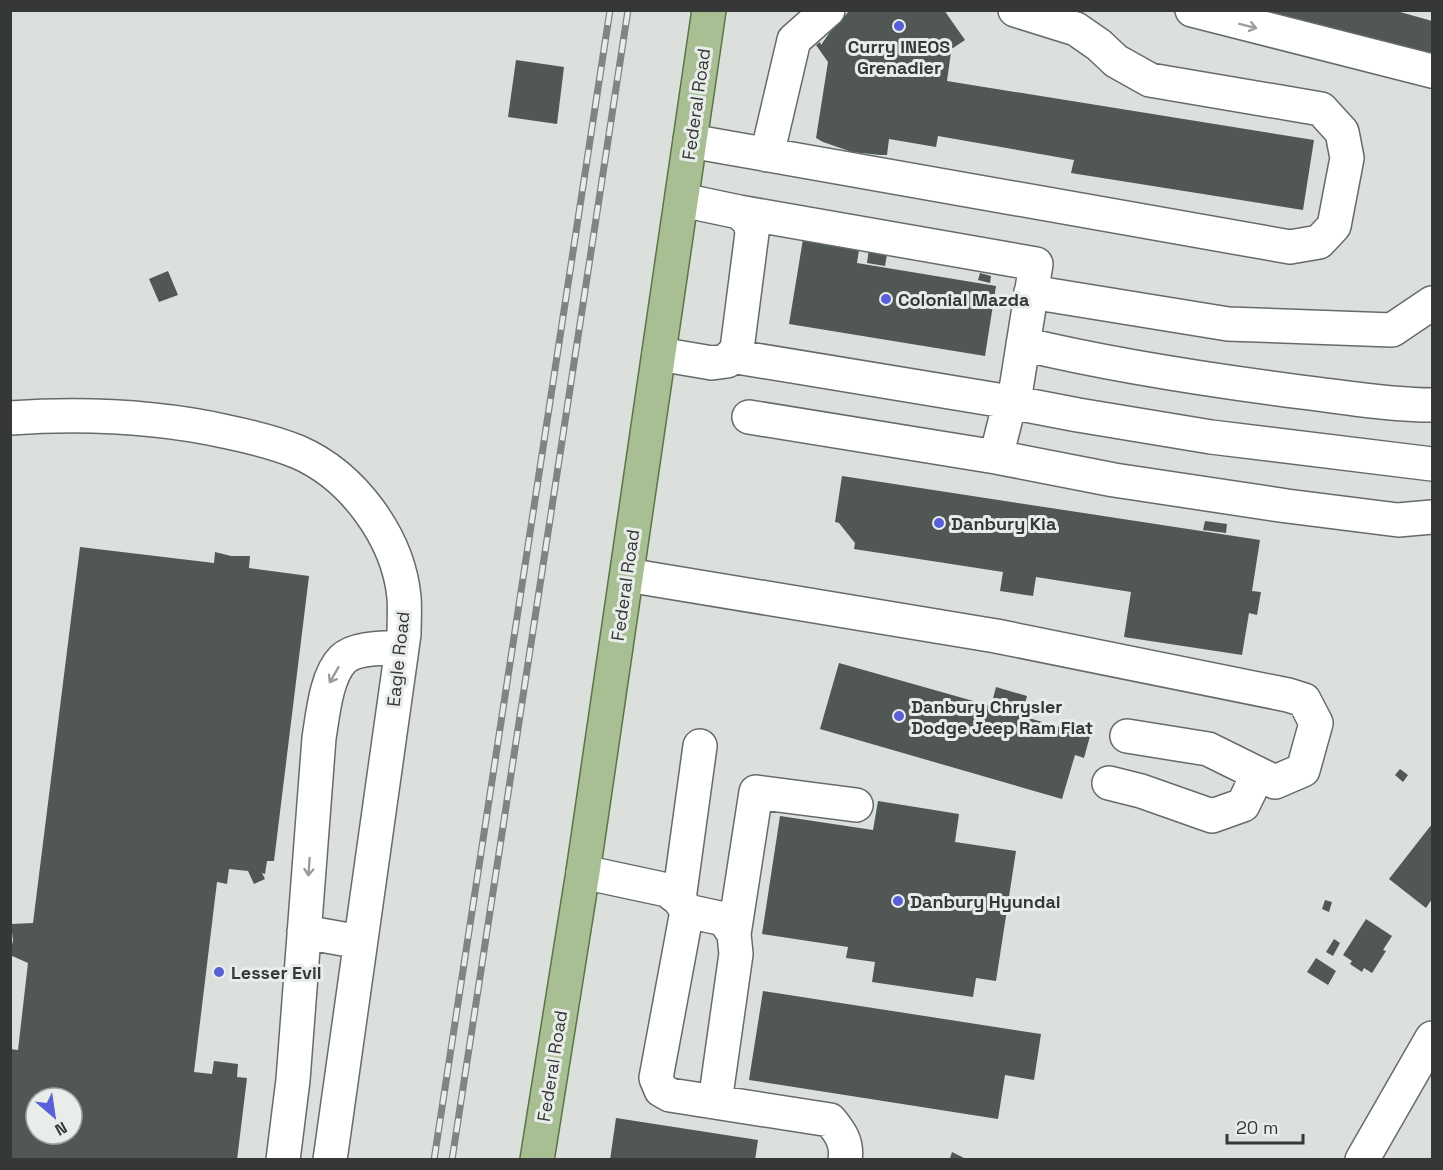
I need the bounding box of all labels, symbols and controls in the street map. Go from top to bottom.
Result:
marker: Curry INEOS Grenadier [892,19,906,33]
one-way arrow [1238,20,1257,32]
place label: Curry INEOS Grenadier [848,35,950,79]
street label: Federal Road [677,47,715,161]
place label: Colonial Mazda [898,288,1030,311]
marker: Colonial Mazda [879,292,893,306]
place label: Danbury Kia [951,512,1057,535]
marker: Danbury Kia [932,516,946,530]
street label: Federal Road [606,528,644,642]
street label: Eagle Road [382,610,414,708]
one-way arrow [328,666,340,683]
place label: Danbury Chrysler Dodge Jeep Ram Fiat [911,695,1093,739]
marker: Danbury Chrysler Dodge Jeep Ram Fiat [892,709,906,723]
one-way arrow [303,856,314,876]
place label: Danbury Hyundai [910,890,1061,913]
marker: Danbury Hyundai [891,894,905,908]
place label: Lesser Evil [231,961,322,984]
marker: Lesser Evil [212,965,226,979]
street label: Federal Road [532,1009,572,1123]
north arrow [24,1086,84,1146]
scale bar [1227,1107,1304,1145]
text: 20 m [1236,1116,1279,1139]
text: N [51,1117,71,1140]

